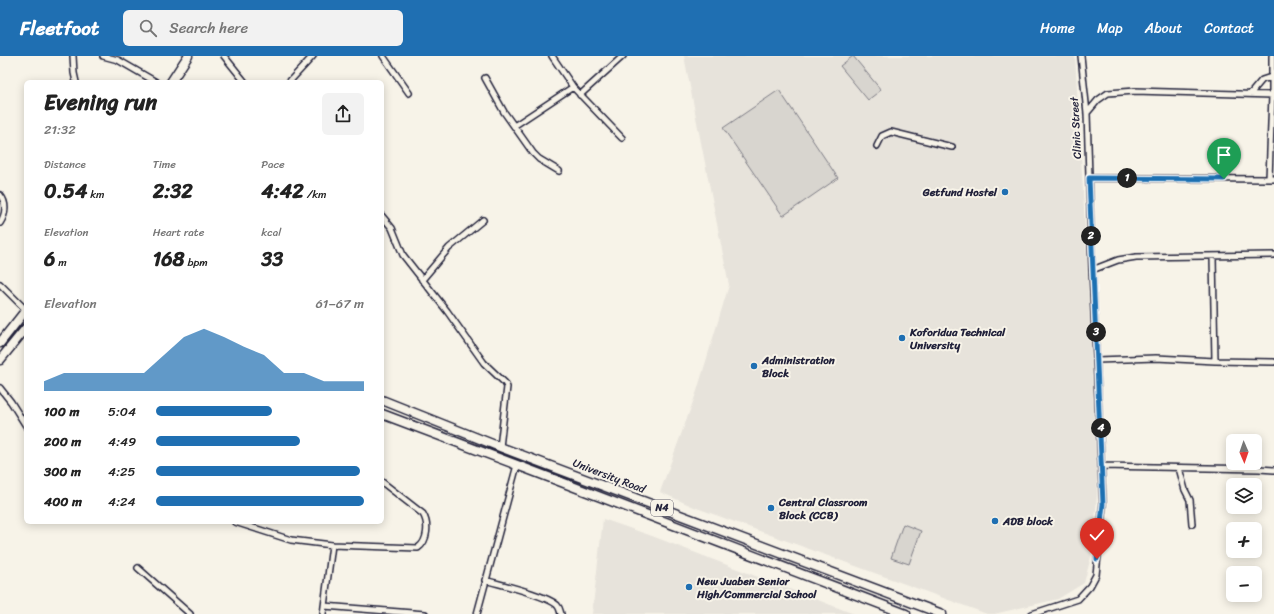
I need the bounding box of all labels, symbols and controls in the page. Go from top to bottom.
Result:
search box [123,10,403,46]
text: Fleetfoot [20,12,99,45]
text: Search here [169,15,248,41]
text: Home [1040,16,1075,41]
text: Map [1097,16,1123,41]
text: About [1145,16,1182,41]
text: Contact [1204,16,1254,41]
icon: search [137,17,159,39]
text: Evening run [44,83,157,122]
button: share [322,93,364,135]
street label: Clinic Street [1065,96,1087,159]
text: 21:32 [44,118,76,141]
pin [1207,138,1241,179]
icon: arrive [1213,144,1235,166]
text: Distance [44,155,86,174]
text: Time [153,155,176,174]
text: Pace [261,155,285,174]
pin: 1 [1117,168,1137,188]
text: 1 [1125,168,1129,187]
text: 0.54 [44,174,87,209]
text: 2:32 [153,174,193,209]
text: 4:42 [261,174,304,209]
place label: Getfund Hostel [922,183,998,202]
text: km [87,185,105,204]
text: /km [304,185,327,204]
marker: Getfund Hostel [1000,187,1010,197]
text: Elevation [44,223,89,242]
text: Heart rate [153,223,204,242]
text: kcal [261,223,281,242]
pin: 2 [1081,226,1101,246]
text: 2 [1088,226,1094,245]
text: 6 [44,242,55,277]
text: 168 [153,242,185,277]
text: 33 [261,242,283,277]
text: m [55,253,67,272]
text: bpm [185,253,208,272]
text: Elevation [44,292,97,315]
text: 61–67 m [315,292,364,315]
pin: 3 [1086,322,1106,342]
text: 3 [1093,322,1099,341]
place label: Koforidua Technical University [909,323,1006,355]
marker: Koforidua Technical University [897,333,907,343]
place label: Administration Block [761,351,835,383]
marker: Administration Block [749,361,759,371]
text: 100 m [44,400,79,423]
text: 5:04 [108,400,136,423]
pin: 4 [1091,418,1111,438]
text: 4 [1098,418,1104,437]
text: 200 m [44,430,81,453]
text: 4:49 [108,430,136,453]
north arrow [1226,434,1262,470]
map controls [1226,434,1262,602]
street label: University Road [570,453,649,499]
text: 300 m [44,460,81,483]
text: 4:25 [108,460,136,483]
button: layers [1226,478,1262,514]
text: 400 m [44,490,82,513]
text: 4:24 [108,490,136,513]
place label: Central Classroom Block (CCB) [778,493,868,525]
road number: N4 [651,500,673,516]
marker: Central Classroom Block (CCB) [766,503,776,513]
place label: ADB block [1002,512,1054,531]
marker: ADB block [990,516,1000,526]
pin [1080,518,1114,559]
button: + [1226,522,1262,558]
icon: check [1086,524,1108,546]
button: − [1226,566,1262,602]
place label: New Juaben Senior High/Commercial School [696,572,817,604]
marker: New Juaben Senior High/Commercial School [684,582,694,592]

